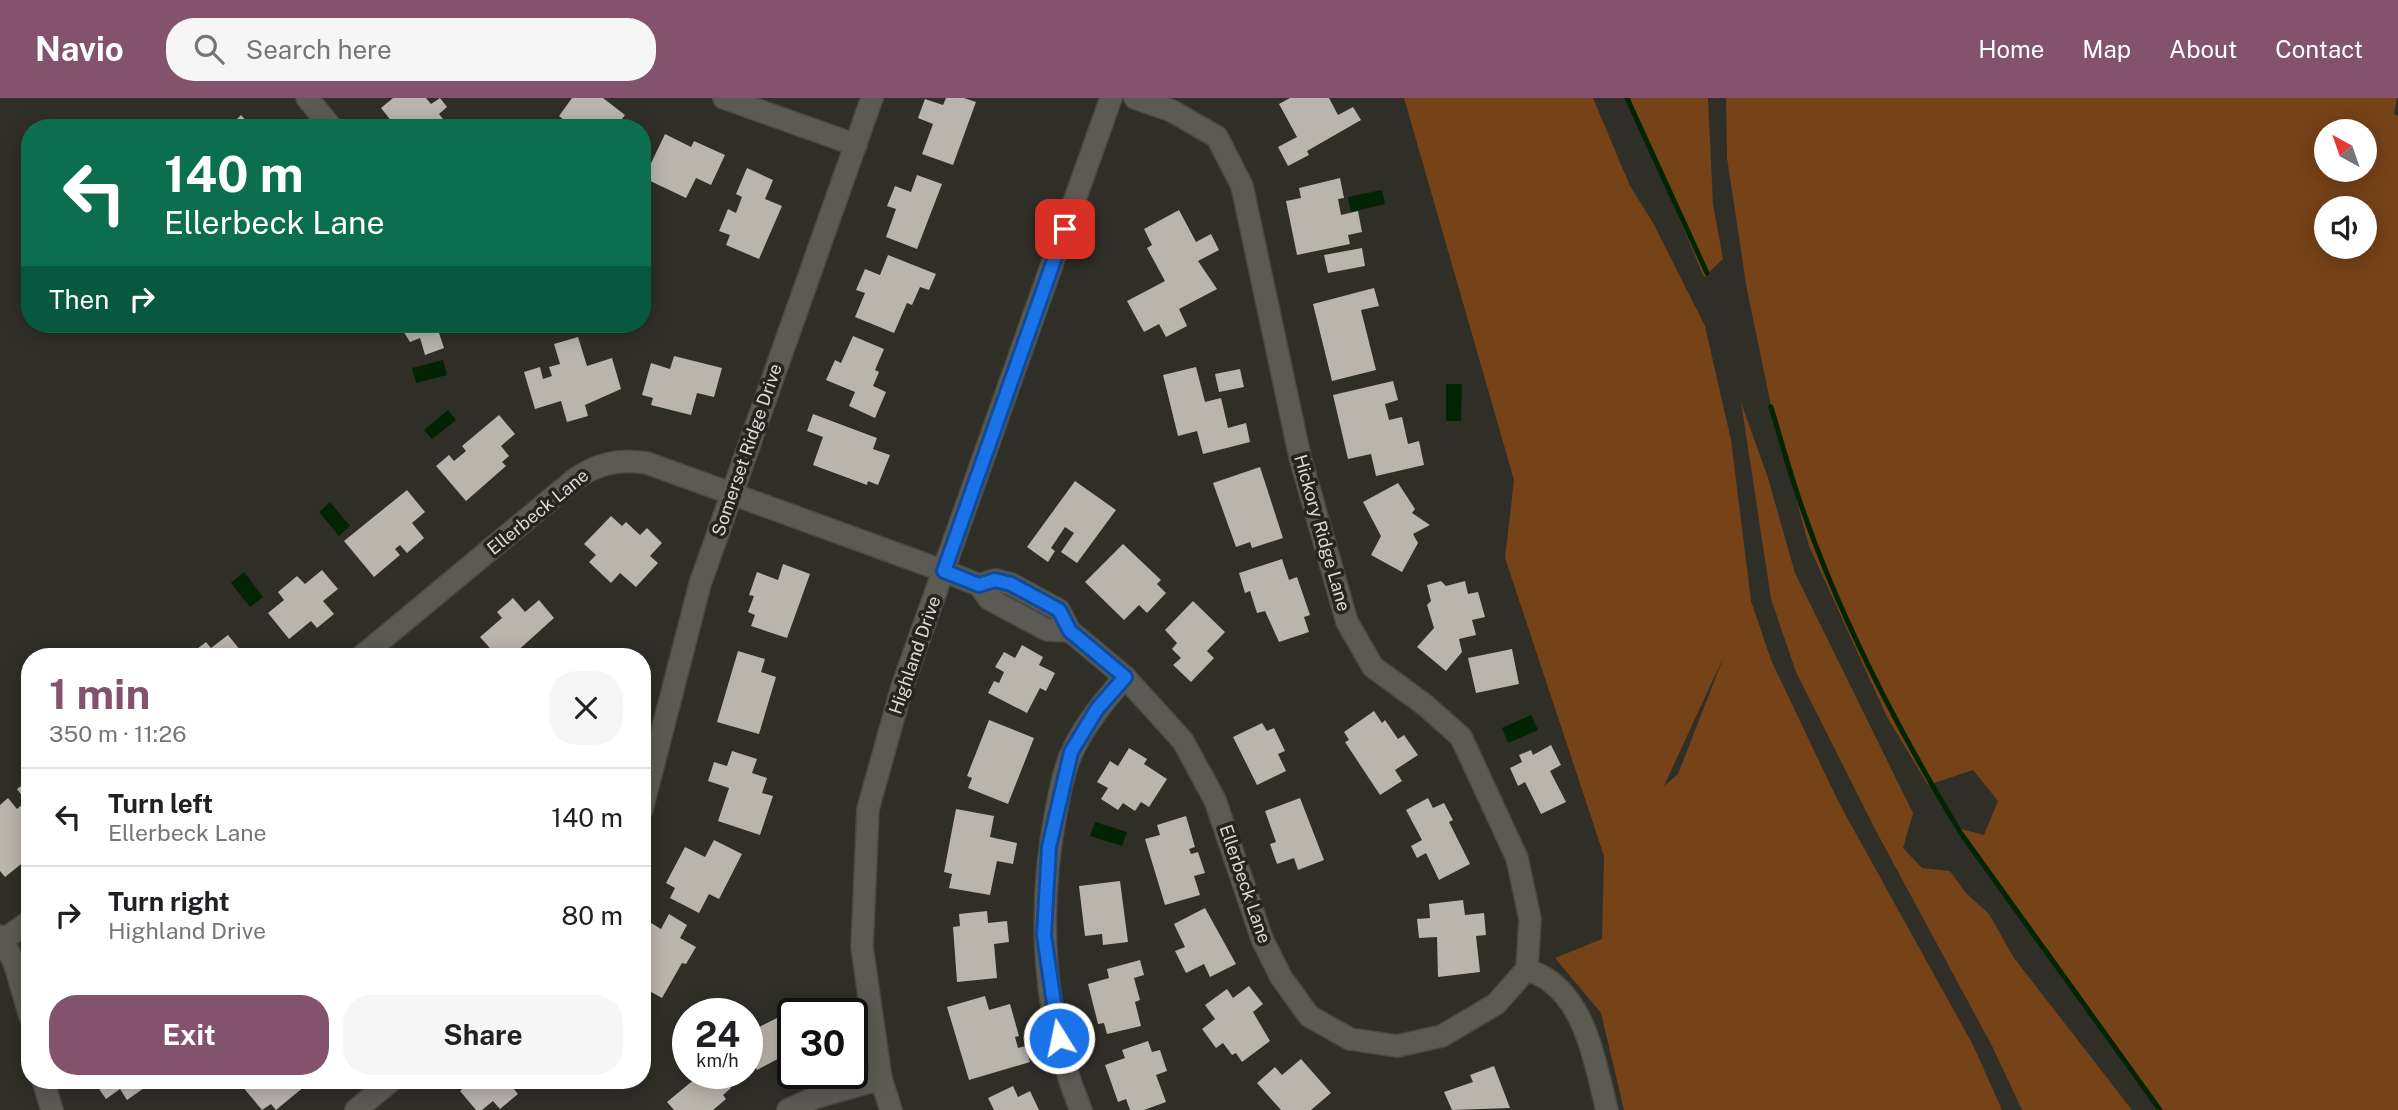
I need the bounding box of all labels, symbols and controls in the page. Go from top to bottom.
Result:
search box [166,18,656,81]
text: Navio [35,30,124,68]
icon: search [190,30,228,68]
text: Search here [246,34,392,65]
text: Home [1978,35,2044,63]
text: Map [2082,35,2131,63]
text: About [2169,35,2237,63]
text: Contact [2275,35,2363,63]
north arrow [2314,119,2376,182]
map controls [2314,119,2377,259]
text: 140 m [164,145,304,203]
icon: left [49,147,140,238]
button: sound [2314,196,2377,259]
pin [1035,199,1095,259]
text: Ellerbeck Lane [164,204,385,241]
icon: arrive [1046,210,1084,248]
icon: right [123,280,161,318]
text: Then [49,284,109,315]
street label: Somerset Ridge Drive [707,361,786,539]
street label: Hickory Ridge Lane [1290,452,1355,614]
street label: Ellerbeck Lane [483,464,593,559]
street label: Highland Drive [884,593,945,717]
text: 1 min [49,669,150,718]
button: close [549,671,623,745]
text: 350 m · 11:26 [49,720,186,747]
text: Turn left [108,788,213,819]
icon: left [49,798,87,836]
text: 140 m [551,802,623,833]
text: Ellerbeck Lane [108,819,267,846]
street label: Ellerbeck Lane [1215,822,1276,946]
text: Turn right [108,886,230,917]
icon: right [49,896,87,934]
text: 80 m [562,900,623,931]
text: Highland Drive [108,917,266,944]
button: Exit [49,995,329,1075]
button: Share [343,995,623,1075]
speed limit sign: 30 [777,998,868,1089]
position arrow [1022,1001,1096,1075]
text: 24 [695,1014,740,1055]
text: km/h [696,1050,739,1071]

